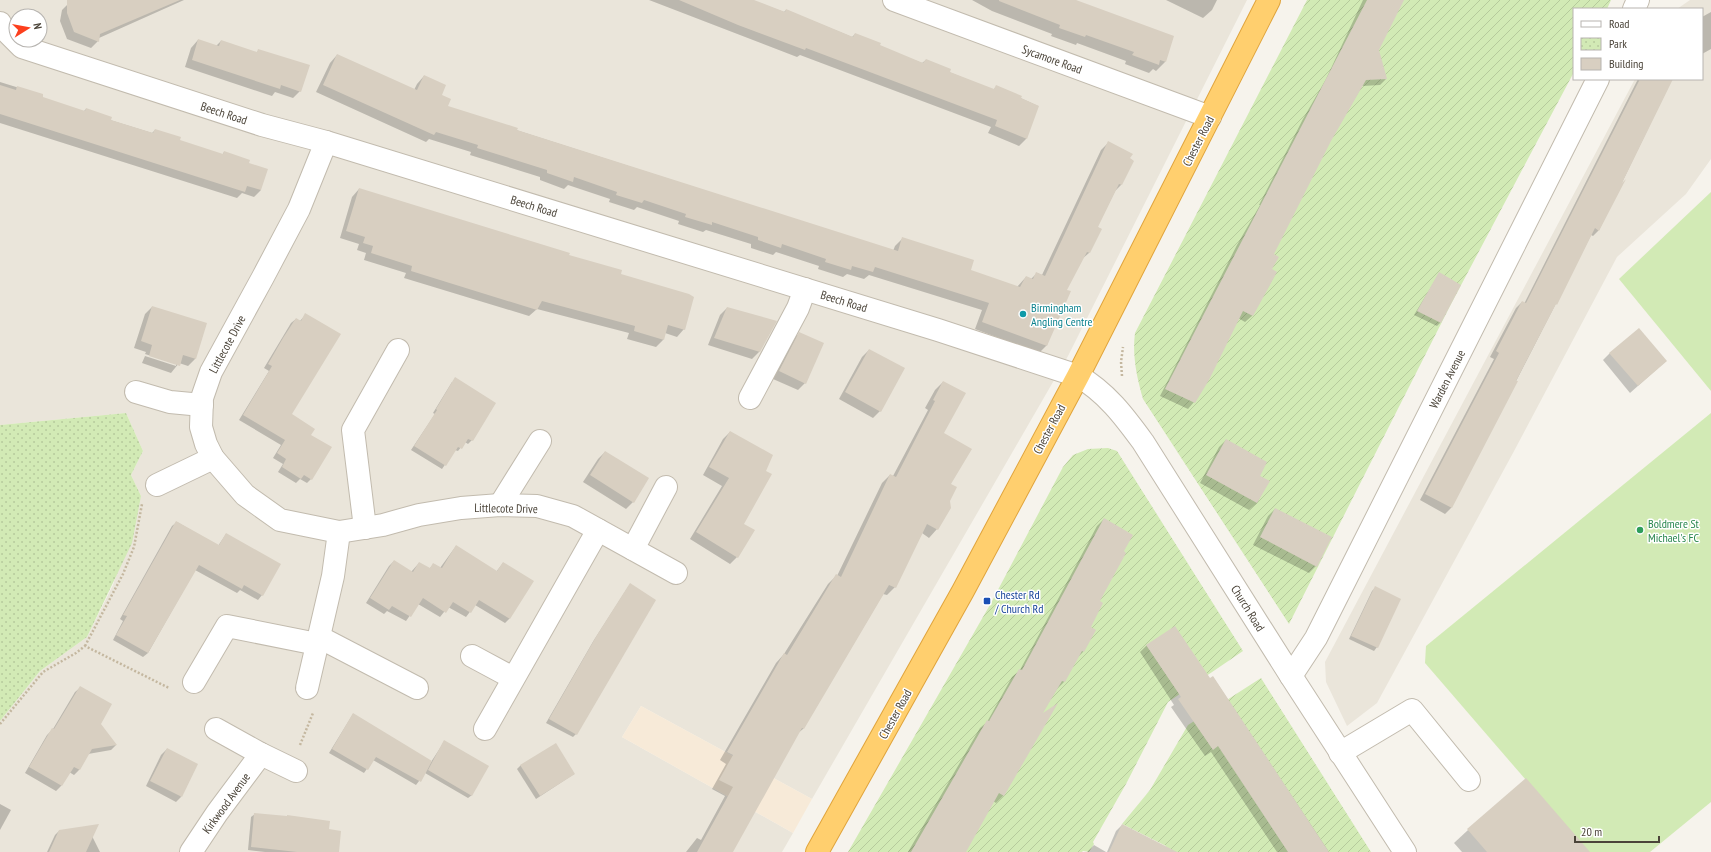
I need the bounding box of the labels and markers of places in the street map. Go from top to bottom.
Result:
place label: Birmingham Angling Centre [1031,300,1092,329]
marker: Birmingham Angling Centre [1018,309,1028,319]
place label: Boldmere St Michael's FC [1648,516,1700,545]
marker: Boldmere St Michael's FC [1635,525,1645,535]
place label: Chester Rd / Church Rd [994,587,1043,616]
marker: Chester Rd / Church Rd [982,596,992,606]

